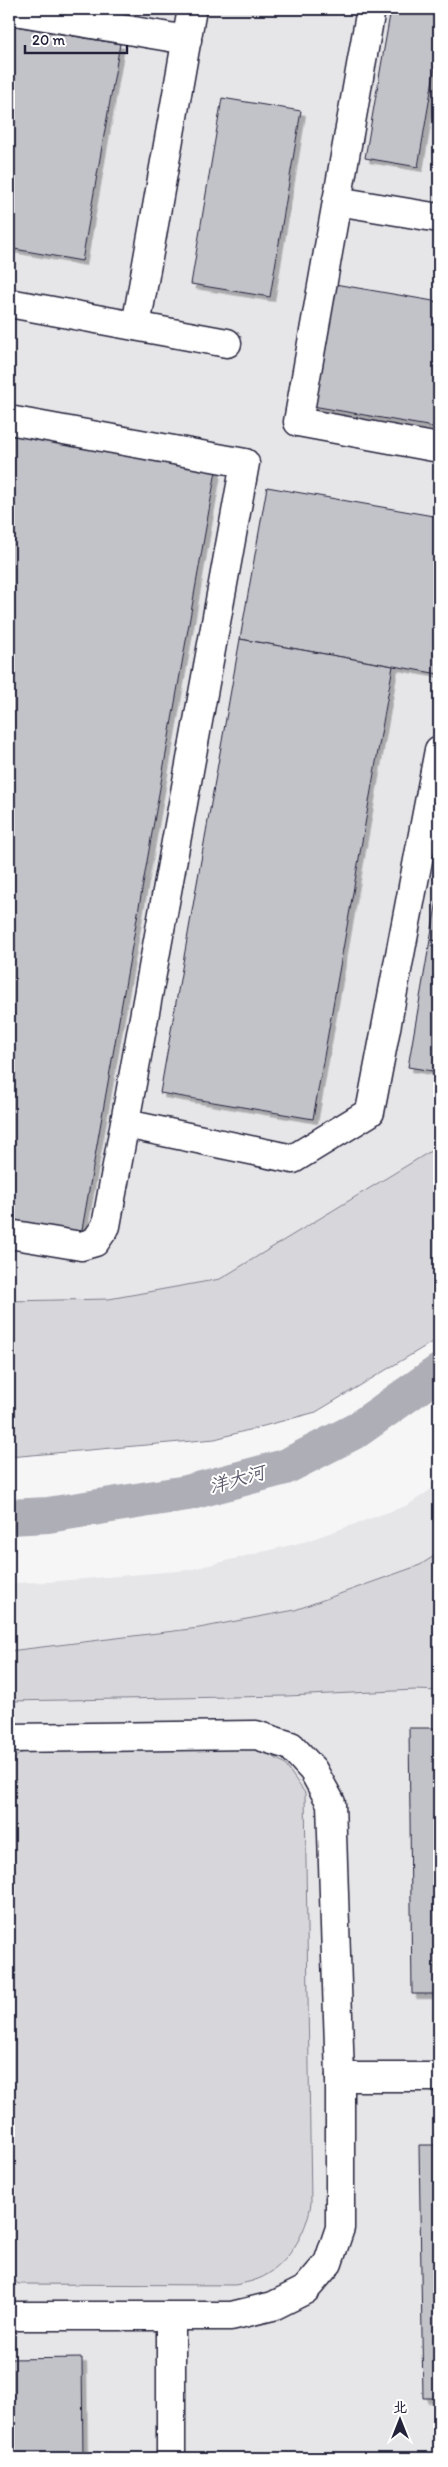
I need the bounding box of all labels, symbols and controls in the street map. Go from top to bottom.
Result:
scale bar [25,22,128,54]
text: 20 m [32,31,66,49]
water label: 洋大河 [206,1460,270,1497]
north arrow [376,2394,426,2444]
text: 北 [393,2399,407,2416]

